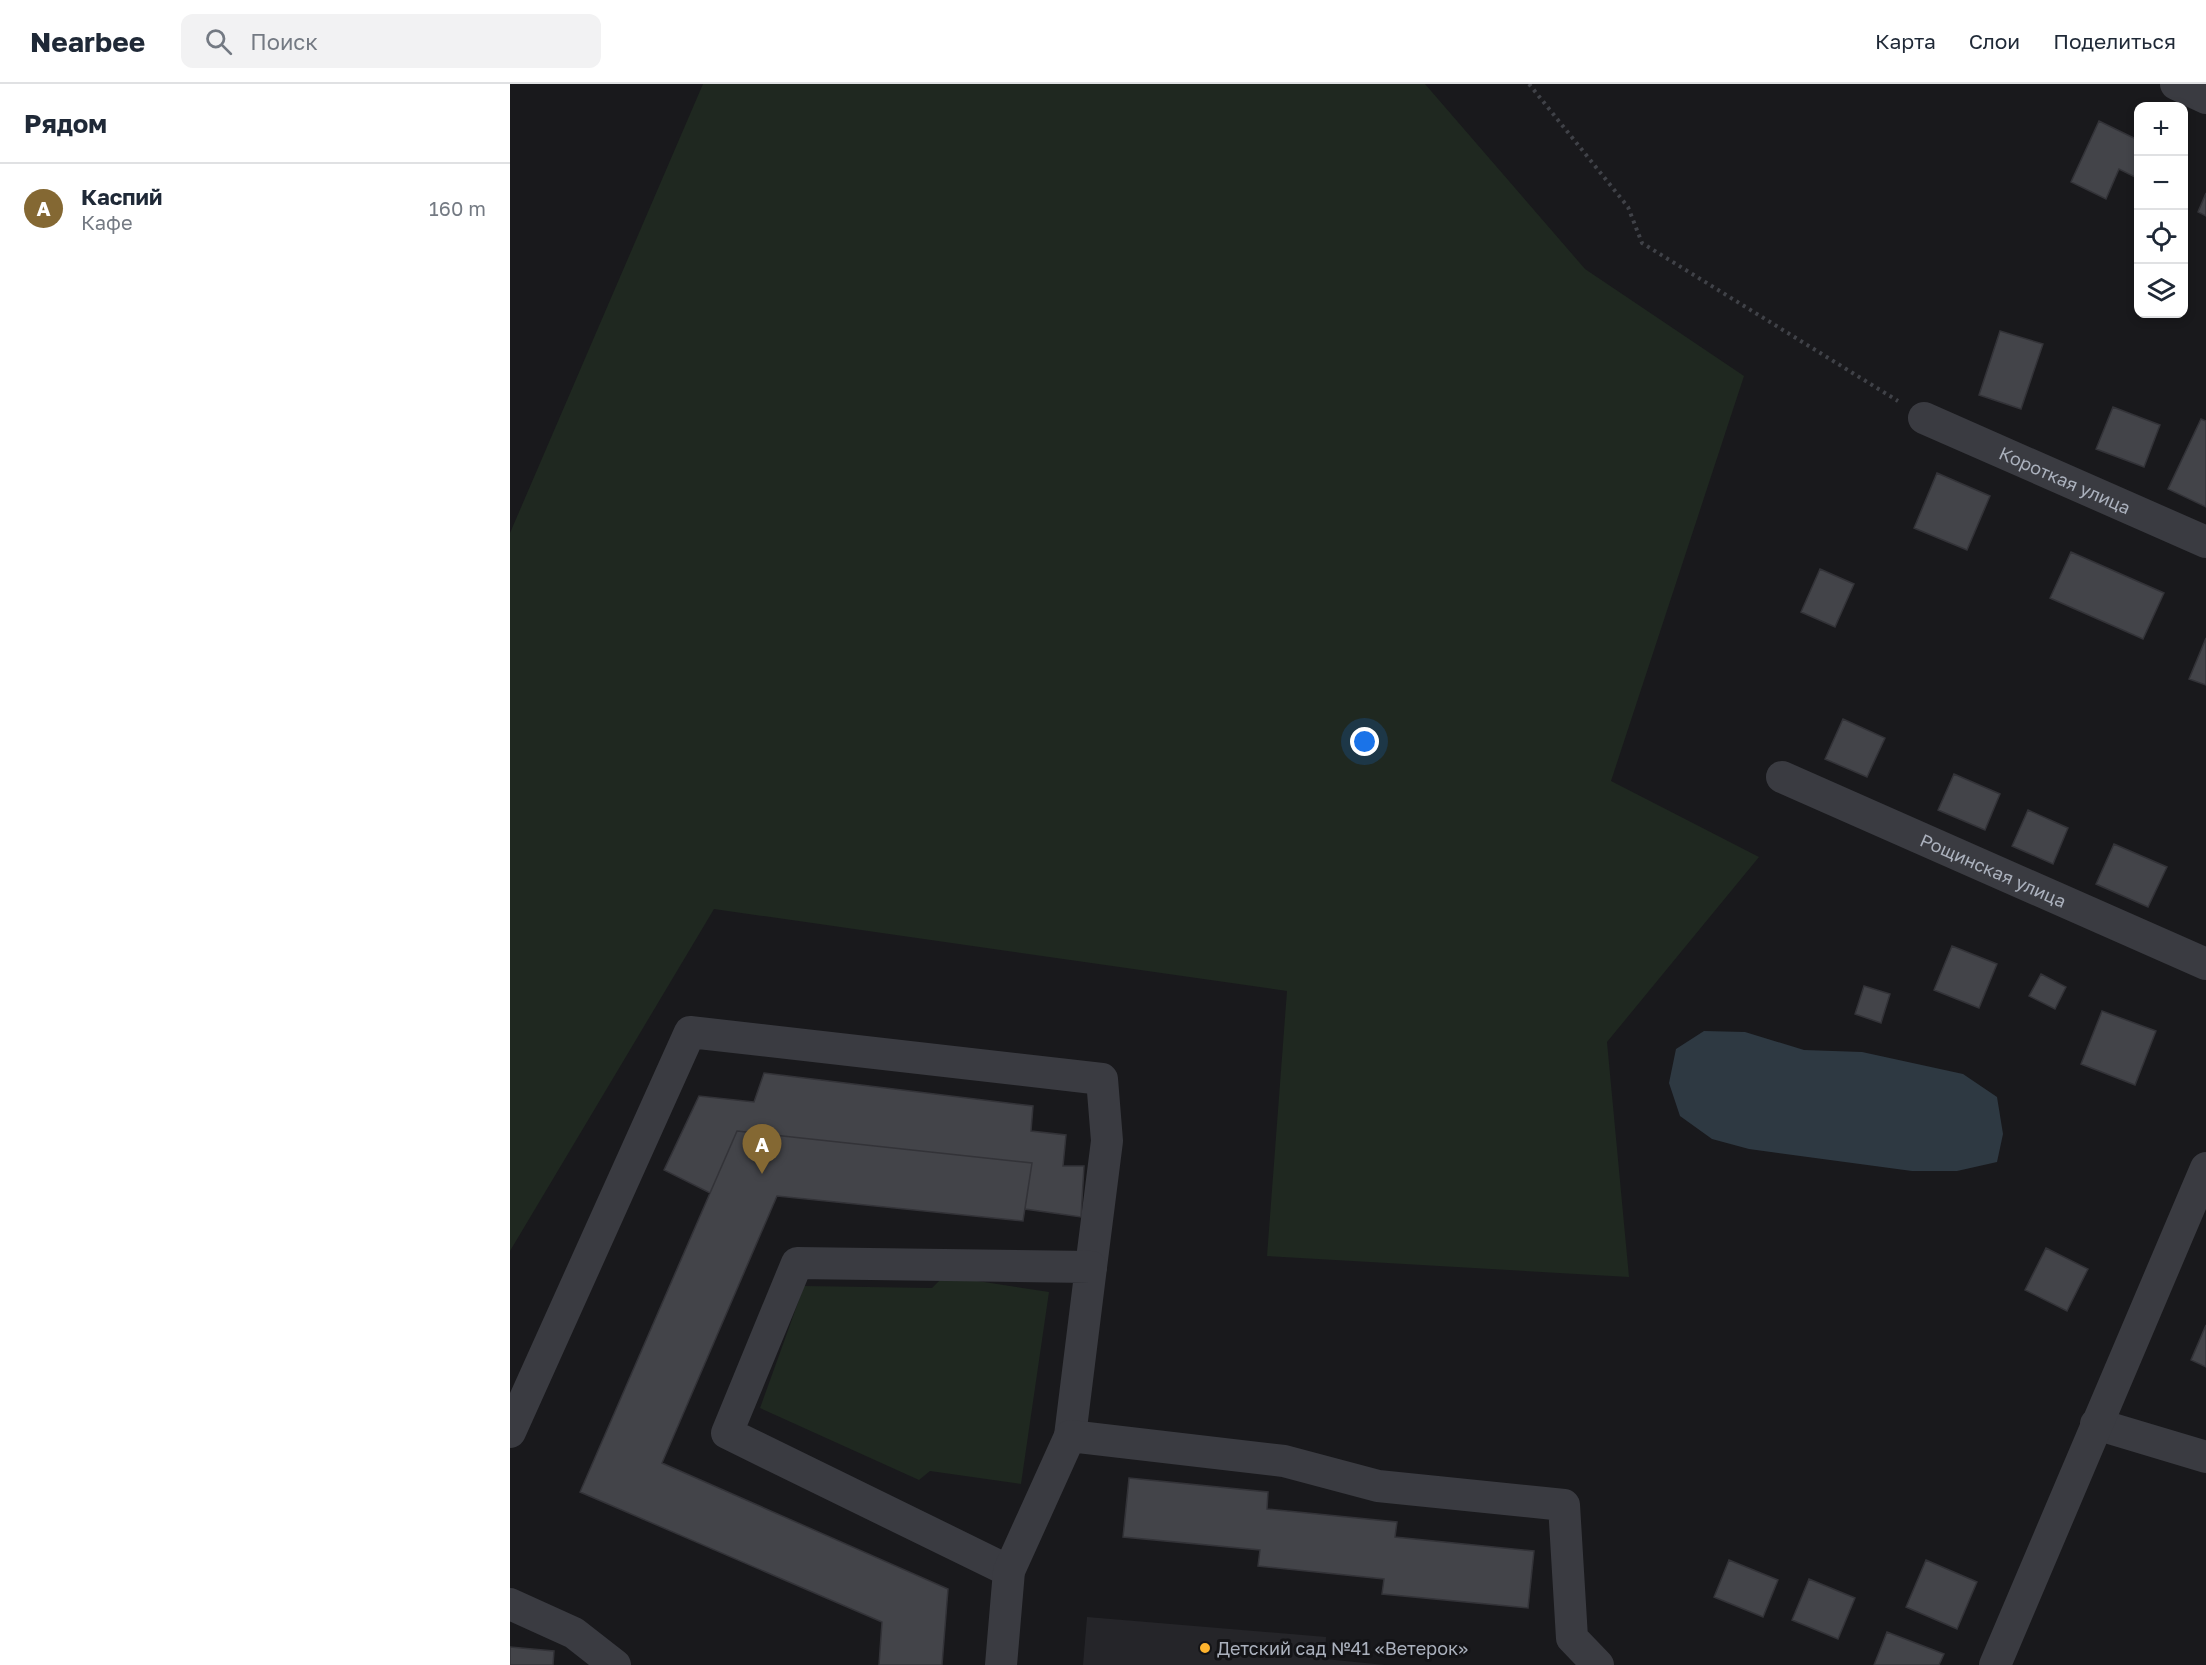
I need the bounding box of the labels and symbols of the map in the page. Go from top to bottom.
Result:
street label: Короткая улица [1996,441,2134,519]
your location [1350,727,1379,756]
street label: Рощинская улица [1917,828,2070,912]
pin: A [742,1124,782,1174]
place label: Детский сад №41 «Ветерок» [1217,1637,1468,1659]
marker: Детский сад №41 «Ветерок» [1198,1641,1212,1655]

